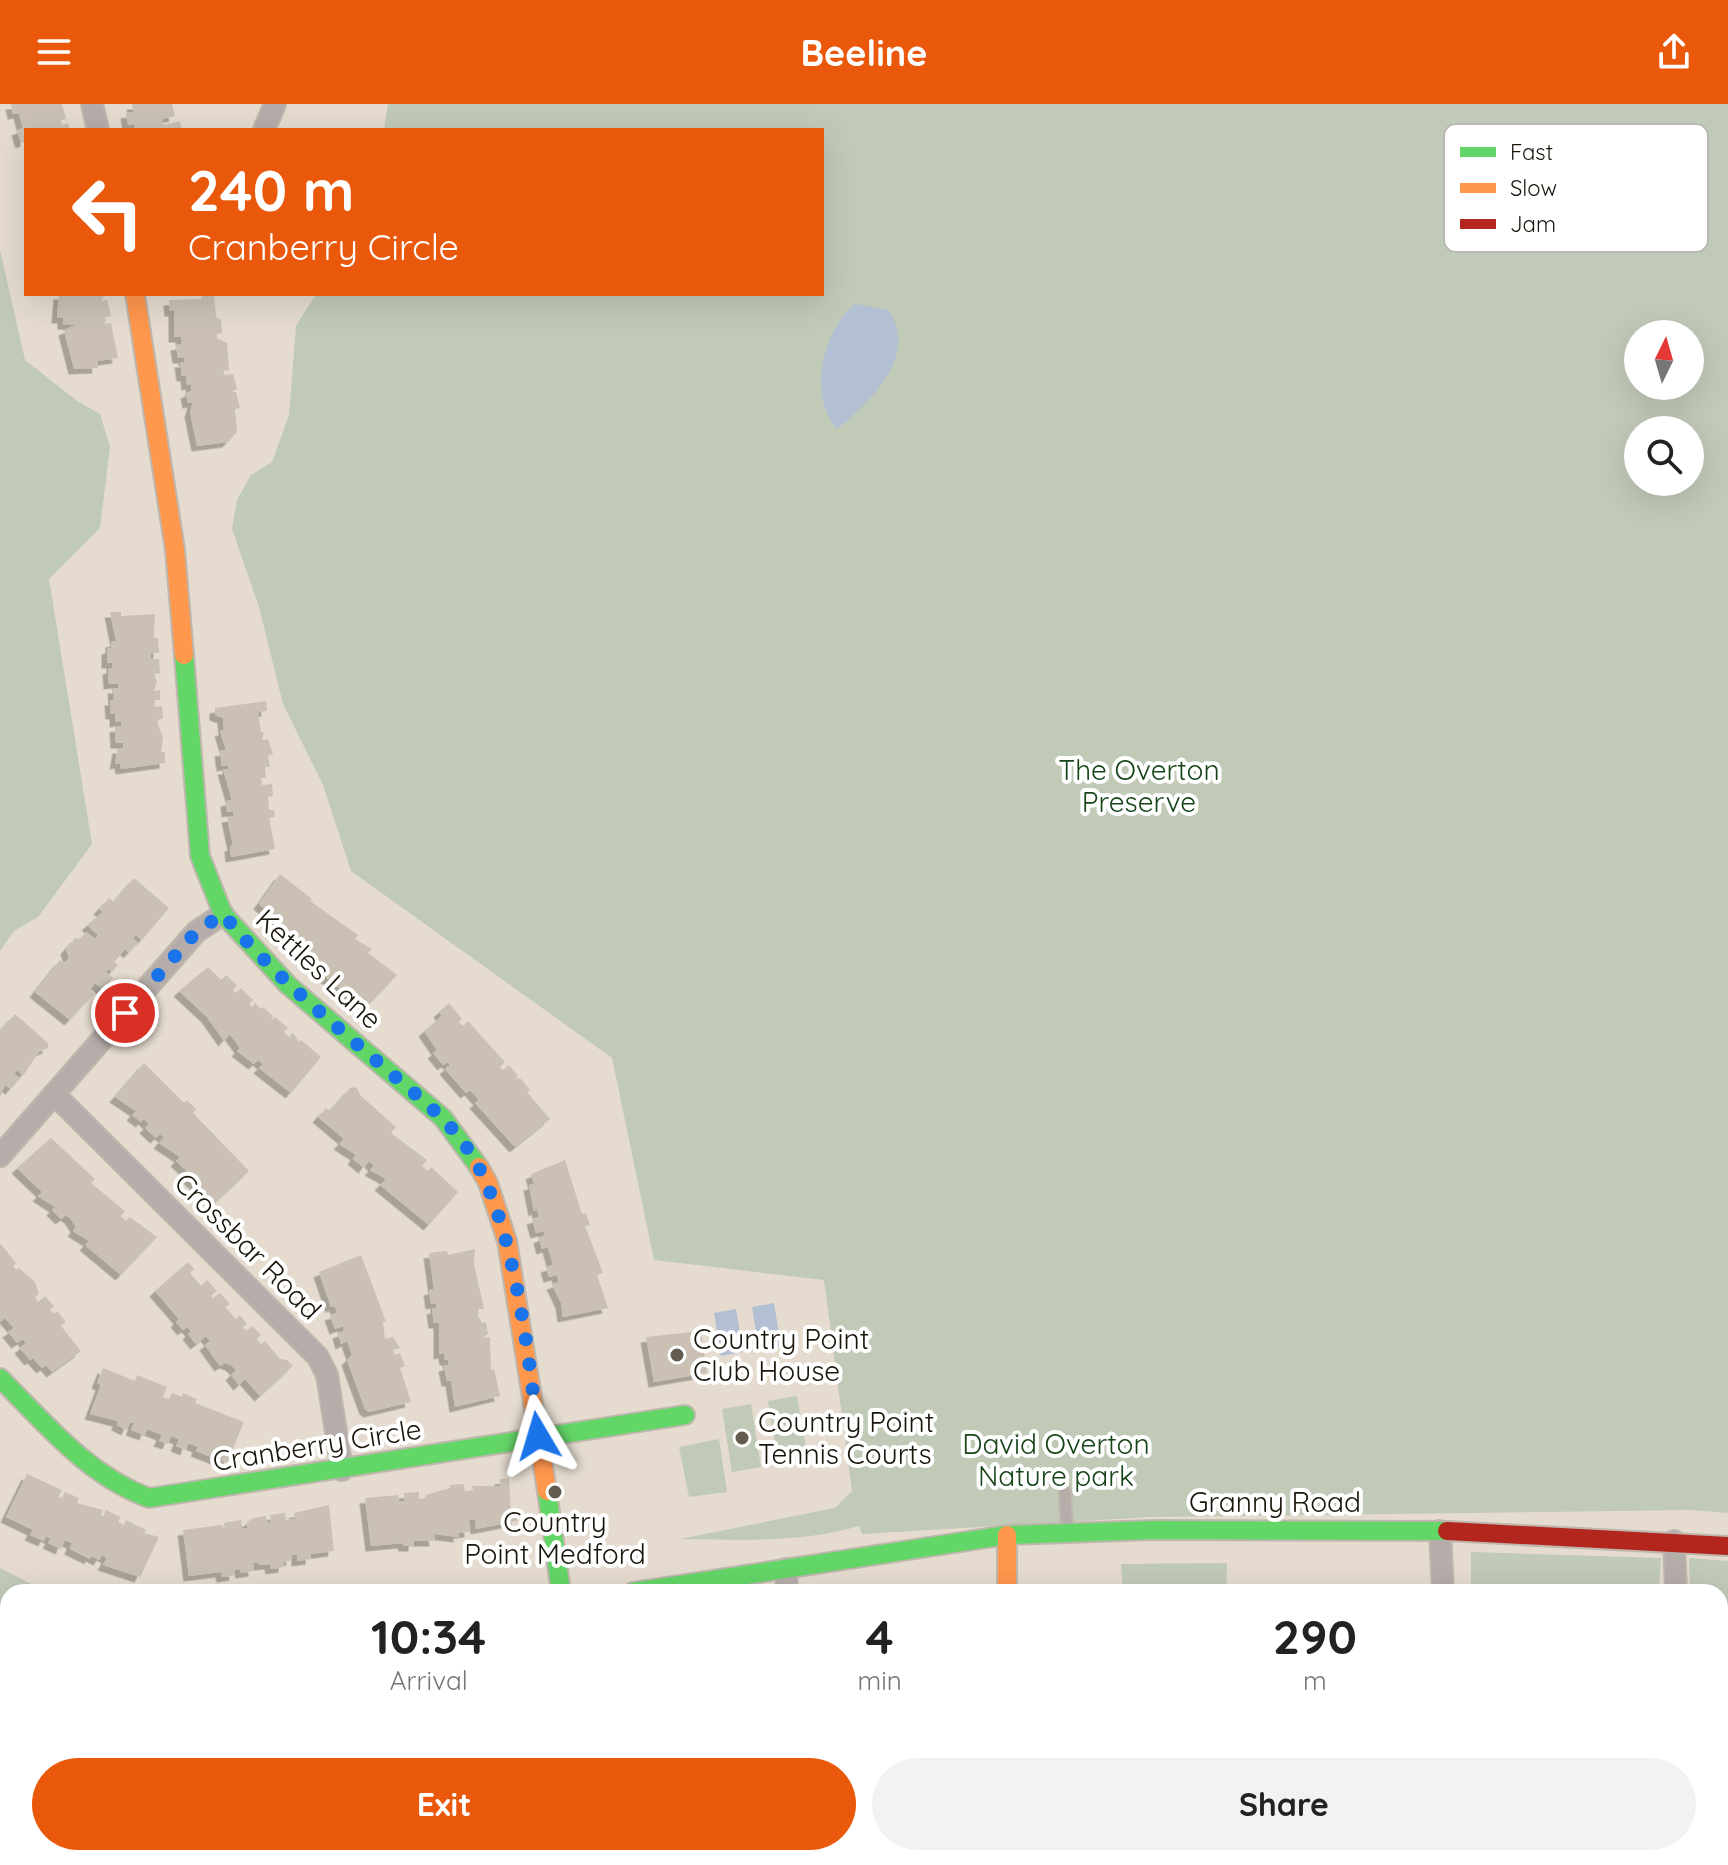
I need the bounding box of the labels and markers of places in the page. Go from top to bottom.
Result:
pin [91,979,159,1047]
place label: Country Point Club House [693,1321,869,1388]
marker: Country Point Club House [668,1346,686,1364]
place label: Country Point Tennis Courts [758,1404,934,1471]
marker: Country Point Tennis Courts [733,1429,751,1447]
marker: Country Point Medford [546,1483,564,1501]
place label: Country Point Medford [464,1504,646,1571]

